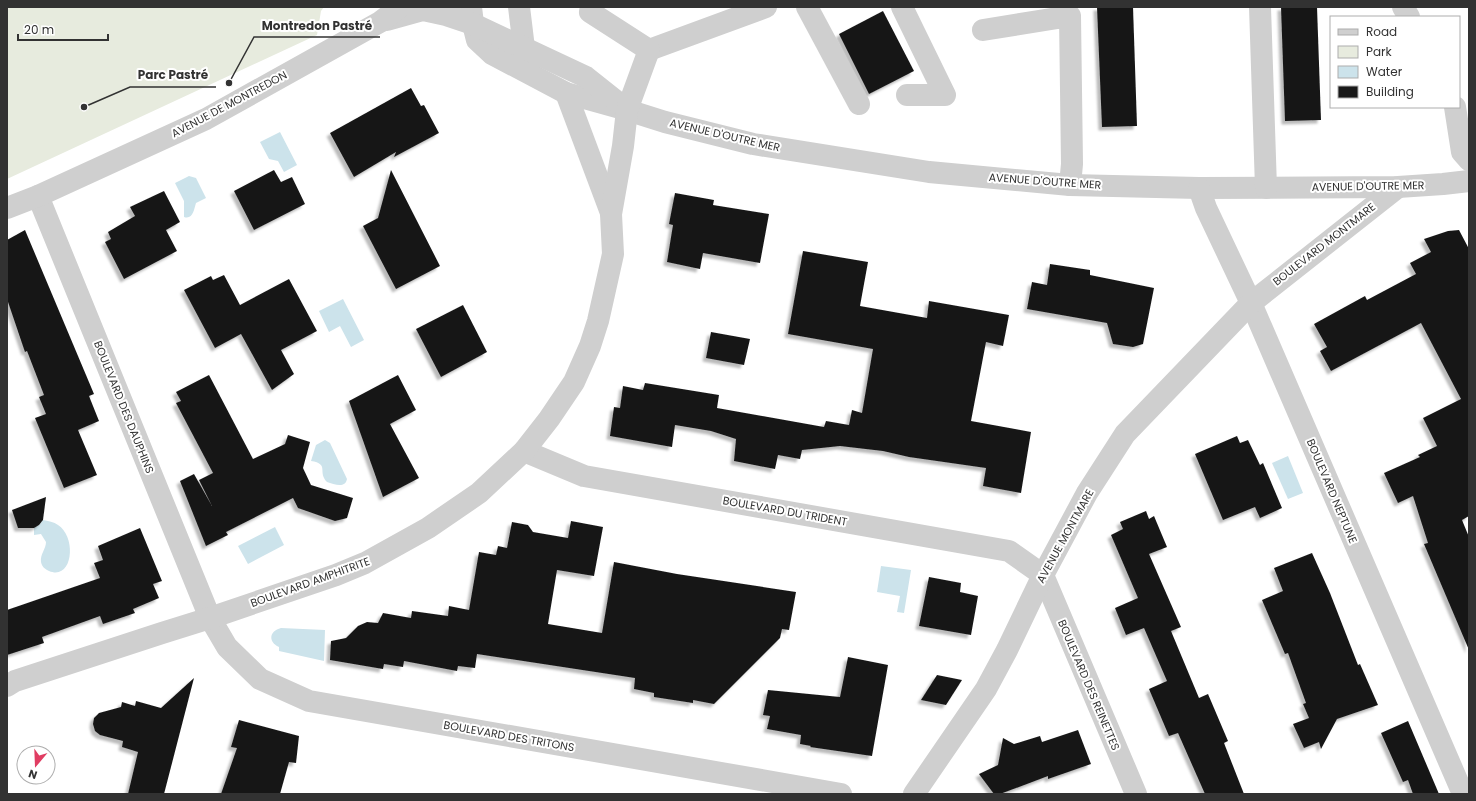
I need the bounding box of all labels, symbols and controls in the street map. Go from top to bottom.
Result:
callout: Montredon Pastré [254,13,380,37]
scale bar [18,16,108,42]
legend [1330,16,1460,108]
text: Montredon Pastré [262,17,373,34]
text: 20 m [24,21,54,38]
text: Road [1366,23,1397,40]
text: Park [1366,43,1393,60]
callout: Parc Pastré [130,63,216,87]
text: Water [1366,63,1403,80]
text: Parc Pastré [138,66,209,83]
street label: AVENUE DE MONTREDON [168,67,290,141]
text: Building [1366,83,1414,100]
street label: AVENUE D'OUTRE MER [668,115,782,156]
street label: AVENUE D'OUTRE MER [988,169,1102,193]
street label: AVENUE D'OUTRE MER [1311,177,1425,195]
street label: BOULEVARD MONTMARE [1269,199,1379,289]
street label: BOULEVARD DES DAUPHINS [90,338,158,476]
street label: BOULEVARD NEPTUNE [1303,436,1361,546]
street label: AVENUE MONTMARE [1032,486,1098,586]
street label: BOULEVARD DU TRIDENT [722,492,848,530]
street label: BOULEVARD AMPHITRITE [248,553,372,611]
street label: BOULEVARD DES REINETTES [1054,617,1124,753]
street label: BOULEVARD DES TRITONS [442,717,576,755]
north arrow [16,745,56,785]
text: N [26,766,39,783]

